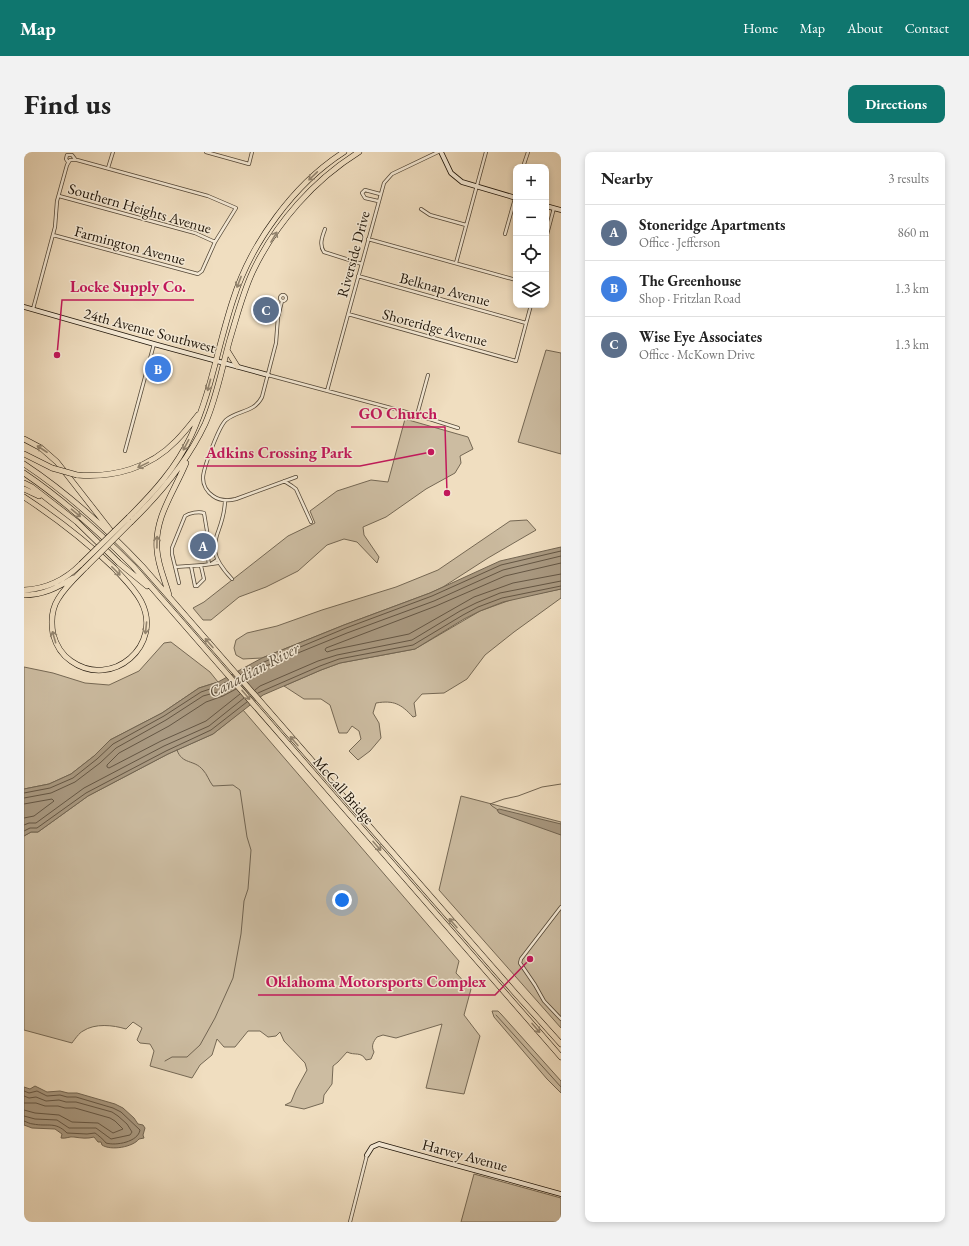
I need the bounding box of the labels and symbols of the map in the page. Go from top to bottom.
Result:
one-way arrow [308,172,318,181]
street label: Southern Heights Avenue [66,178,214,238]
street label: Riverside Drive [332,209,374,299]
street label: Farmington Avenue [72,221,188,269]
one-way arrow [270,231,278,243]
street label: Belknap Avenue [398,268,493,310]
callout: Locke Supply Co. [62,272,194,300]
one-way arrow [235,275,243,287]
text: Locke Supply Co. [70,276,186,297]
pin: C [253,295,279,325]
street label: 24th Avenue Southwest [82,303,218,357]
street label: Shoreridge Avenue [381,304,490,350]
pin: B [145,354,171,384]
one-way arrow [205,378,212,391]
callout: GO Church [351,399,445,427]
text: GO Church [359,403,437,424]
callout: Adkins Crossing Park [197,438,360,466]
one-way arrow [182,439,189,451]
text: Adkins Crossing Park [205,442,353,463]
one-way arrow [37,445,48,453]
one-way arrow [137,462,149,469]
one-way arrow [71,508,82,517]
pin: A [190,531,216,561]
one-way arrow [153,536,161,549]
one-way arrow [112,566,121,576]
one-way arrow [142,621,149,634]
one-way arrow [50,631,57,644]
water label: Canadian River [205,637,304,703]
one-way arrow [205,638,214,648]
one-way arrow [241,690,250,700]
one-way arrow [290,735,299,746]
street label: McCall Bridge [309,752,379,828]
one-way arrow [373,841,382,851]
your location [332,890,352,910]
one-way arrow [449,918,458,928]
callout: Oklahoma Motorsports Complex [258,967,495,995]
text: Oklahoma Motorsports Complex [266,971,486,992]
one-way arrow [531,1022,540,1033]
street label: Harvey Avenue [420,1134,510,1176]

